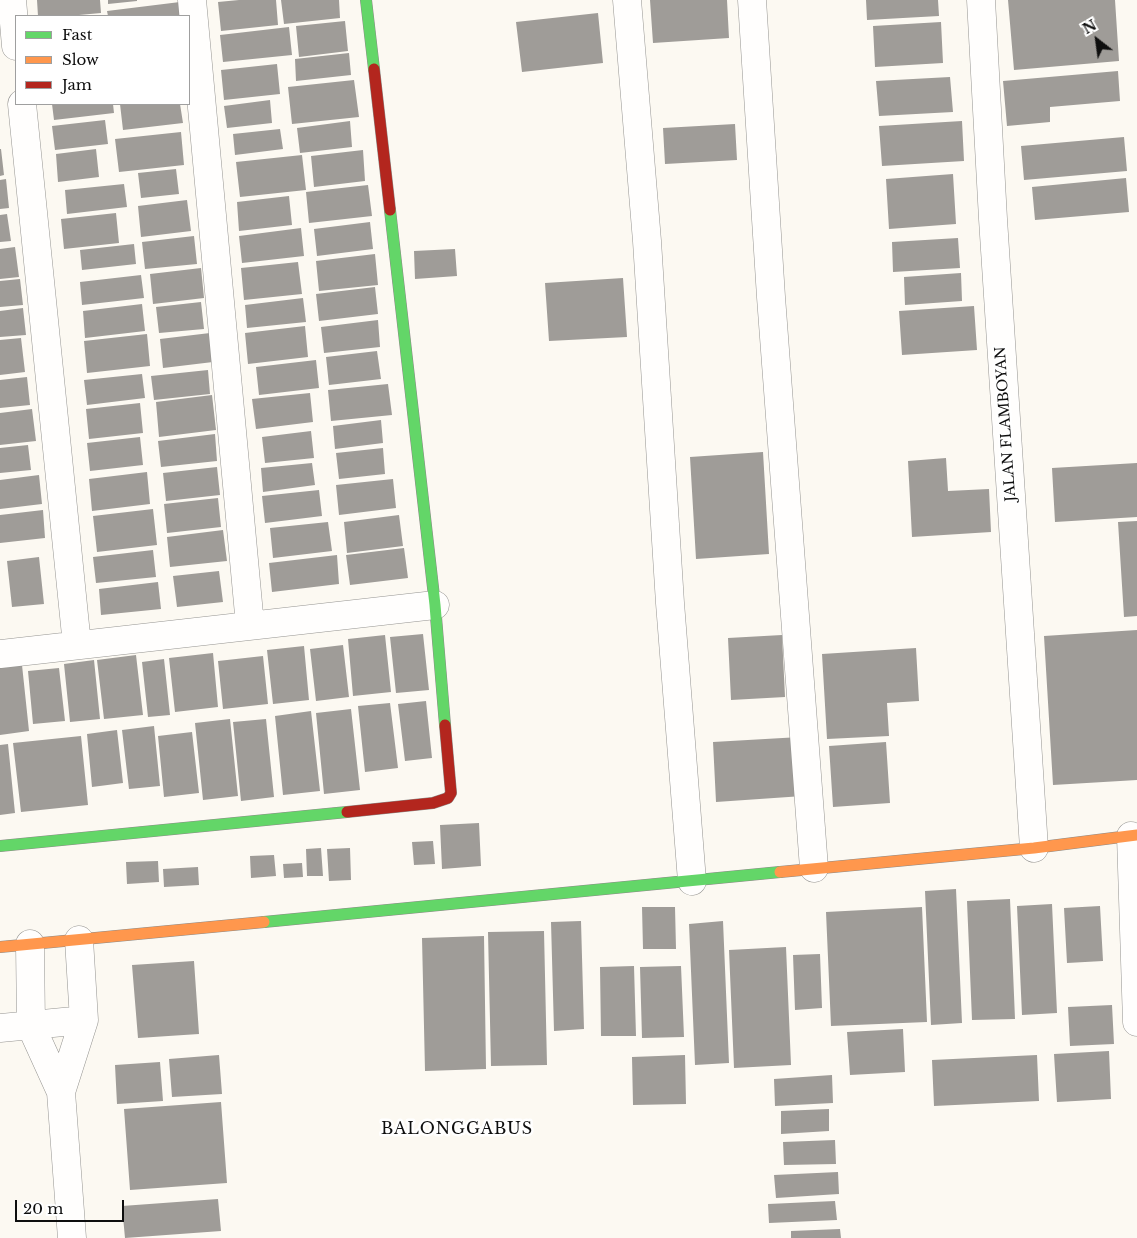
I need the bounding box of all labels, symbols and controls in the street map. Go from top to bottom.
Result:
legend [15,15,190,105]
north arrow [1072,15,1122,65]
text: N [1079,16,1100,38]
text: Fast [62,25,92,44]
text: Slow [62,50,99,69]
text: Jam [62,75,92,94]
street label: JALAN FLAMBOYAN [992,346,1020,502]
district label: BALONGGABUS [380,1119,534,1139]
scale bar [18,1190,126,1222]
text: 20 m [23,1199,63,1218]

